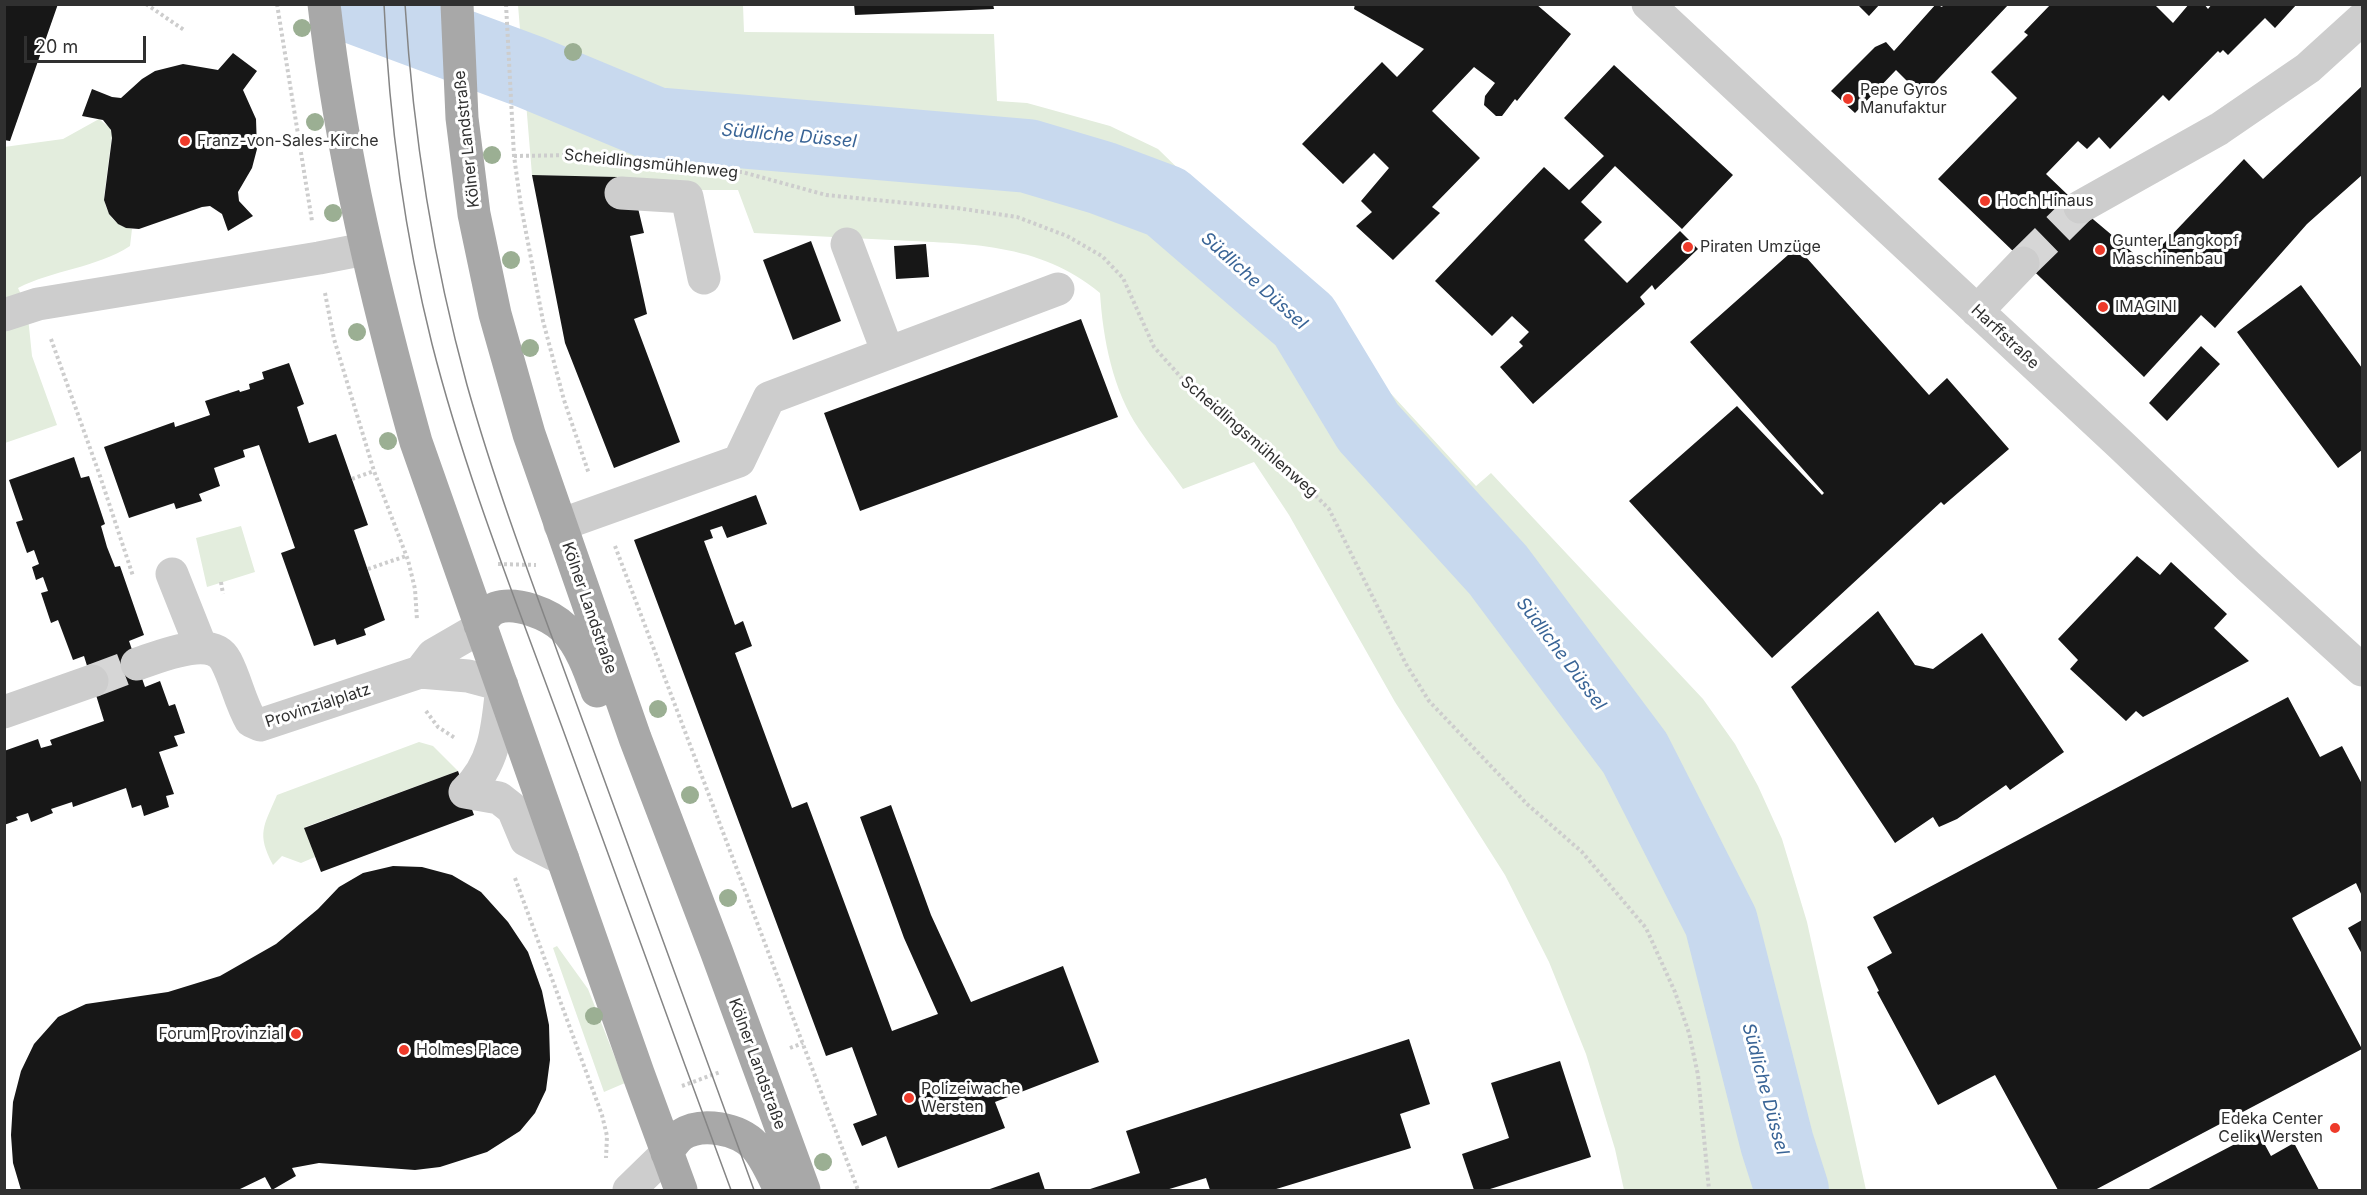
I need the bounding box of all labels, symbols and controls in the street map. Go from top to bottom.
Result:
scale bar [27,24,148,62]
text: 20 m [35,36,78,57]
street label: Kölner Landstraße [450,69,484,209]
place label: Pepe Gyros Manufaktur [1860,80,1948,118]
marker: Pepe Gyros Manufaktur [1841,92,1855,106]
water label: Südliche Düssel [720,119,858,153]
place label: Franz-von-Sales-Kirche [197,131,379,151]
marker: Franz-von-Sales-Kirche [178,134,192,148]
street label: Scheidlingsmühlenweg [563,145,739,183]
place label: Hoch Hinaus [1997,191,2094,211]
marker: Hoch Hinaus [1978,194,1992,208]
water label: Südliche Düssel [1196,228,1312,334]
place label: Gunter Langkopf Maschinenbau [2112,231,2239,269]
place label: Piraten Umzüge [1700,237,1821,257]
marker: Piraten Umzüge [1681,240,1695,254]
marker: Gunter Langkopf Maschinenbau [2093,243,2107,257]
place label: IMAGINI [2115,297,2177,317]
marker: IMAGINI [2096,300,2110,314]
street label: Harffstraße [1967,301,2043,373]
street label: Scheidlingsmühlenweg [1177,372,1321,502]
street label: Kölner Landstraße [557,540,621,676]
water label: Südliche Düssel [1512,593,1610,715]
street label: Provinzialplatz [263,680,373,732]
street label: Kölner Landstraße [724,996,790,1132]
water label: Südliche Düssel [1737,1021,1793,1157]
place label: Forum Provinzial [158,1024,284,1044]
marker: Forum Provinzial [289,1027,303,1041]
place label: Holmes Place [416,1040,519,1060]
marker: Holmes Place [397,1043,411,1057]
place label: Polizeiwache Wersten [921,1079,1020,1117]
marker: Polizeiwache Wersten [902,1091,916,1105]
place label: Edeka Center Celik Wersten [2218,1109,2323,1147]
marker: Edeka Center Celik Wersten [2328,1121,2342,1135]

